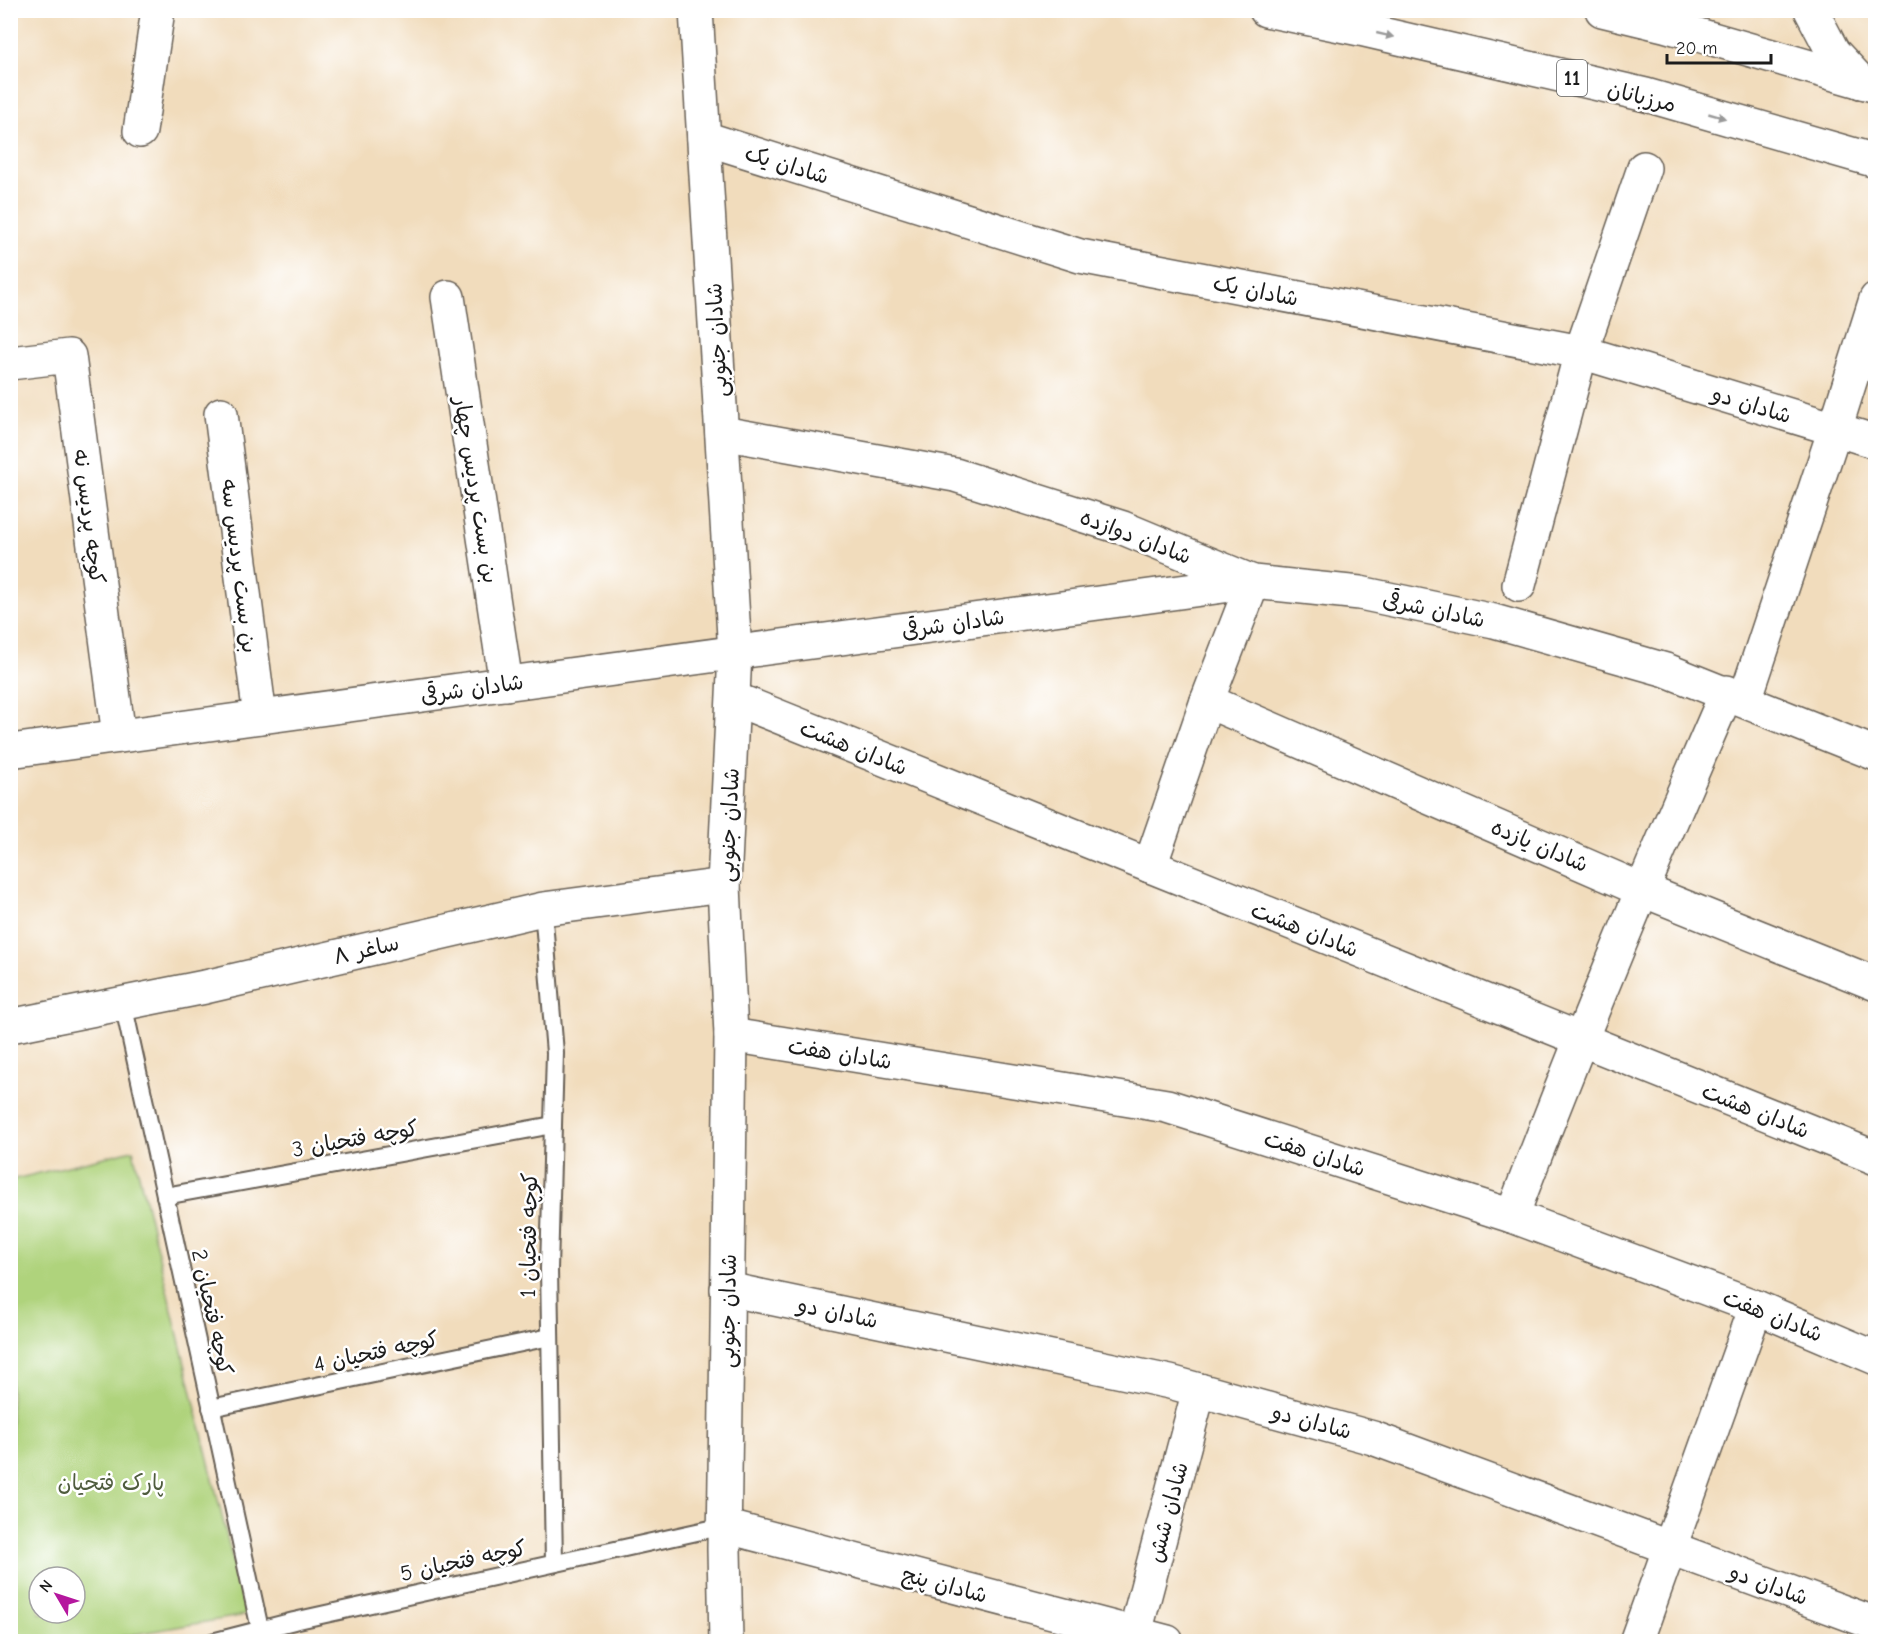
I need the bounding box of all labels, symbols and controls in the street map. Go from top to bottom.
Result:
scale bar [1667,27,1770,65]
one-way arrow [1375,30,1394,40]
text: 20 m [1676,38,1717,59]
road number: 11 [1557,60,1587,96]
street label: مرزبانان [1605,76,1679,118]
one-way arrow [1708,112,1726,121]
street label: شادان یک [742,140,832,190]
street label: شادان یک [1211,270,1301,312]
street label: شادان جنوبی [701,282,734,398]
street label: شادان دو [1707,380,1794,429]
street label: بن بست پردیس چهار [447,393,504,585]
street label: کوچه پردیس نه [67,447,110,585]
street label: بن بست پردیس سه [214,478,263,655]
street label: شادان دوازده [1076,504,1195,570]
street label: شادان شرقی [1380,585,1487,633]
street label: شادان شرقی [900,603,1006,644]
street label: شادان شرقی [419,668,525,709]
street label: شادان هشت [796,715,911,781]
street label: شادان جنوبی [713,767,746,883]
street label: شادان یازده [1487,814,1592,878]
street label: شادان هشت [1247,897,1362,963]
street label: ساغر ٨ [331,930,402,970]
street label: شادان هفت [786,1033,894,1075]
street label: شادان هشت [1698,1078,1813,1144]
street label: کوچه فتحیان 3 [290,1115,420,1163]
street label: شادان هفت [1261,1125,1369,1183]
street label: کوچه فتحیان 1 [515,1172,543,1298]
street label: کوچه فتحیان 2 [186,1247,238,1377]
street label: شادان جنوبی [714,1254,743,1368]
street label: شادان هفت [1719,1284,1826,1348]
street label: شادان دو [793,1291,880,1334]
street label: کوچه فتحیان 4 [311,1326,441,1378]
street label: شادان دو [1267,1398,1354,1445]
street label: شادان شش [1142,1459,1194,1565]
park label: پارک فتحیان [58,1470,164,1497]
street label: کوچه فتحیان 5 [398,1535,529,1587]
street label: شادان دو [1724,1558,1811,1611]
street label: شادان پنج [899,1561,990,1611]
north arrow [27,1565,87,1625]
text: N [36,1576,56,1596]

